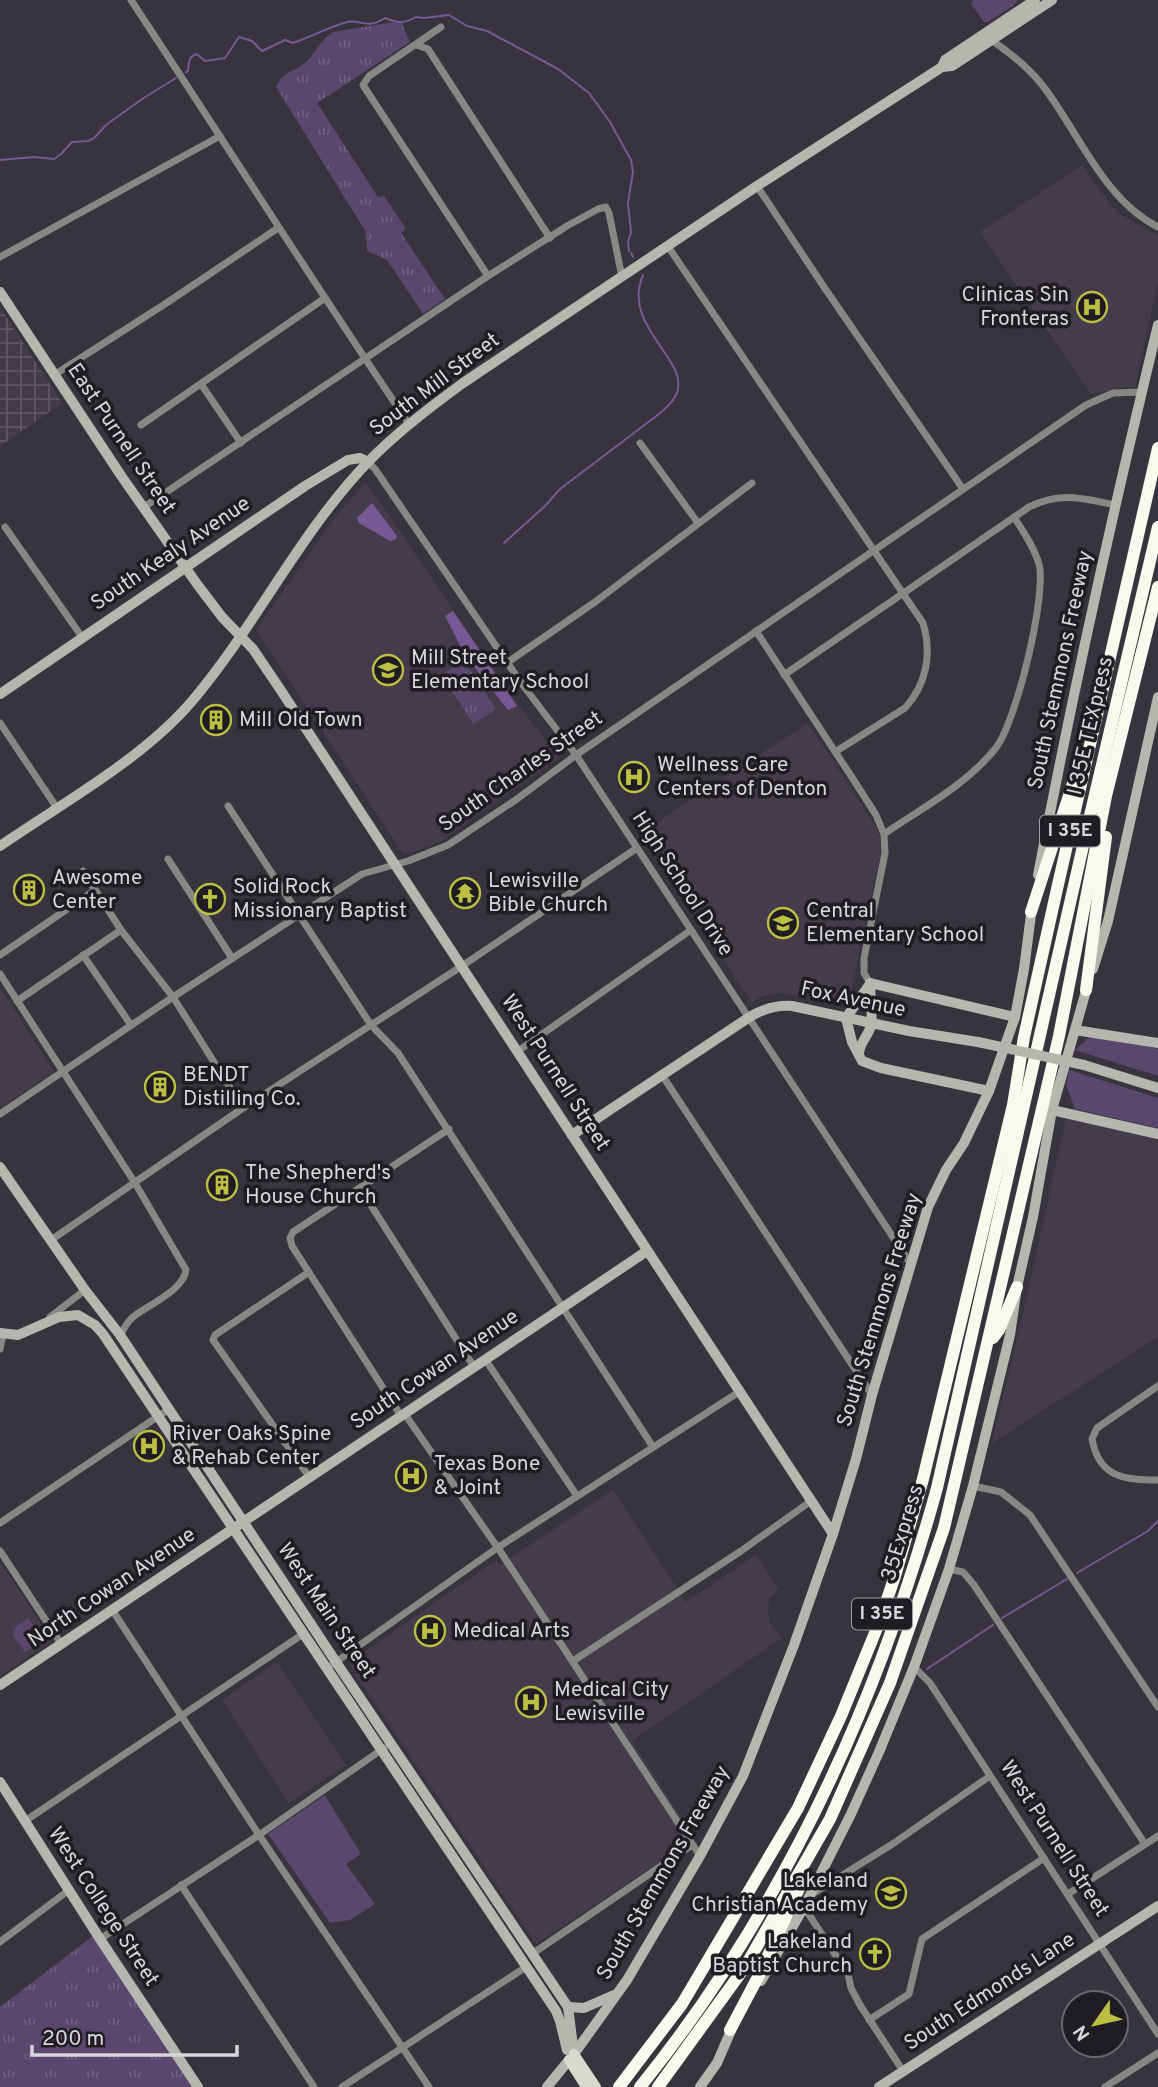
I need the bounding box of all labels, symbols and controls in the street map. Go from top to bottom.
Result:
place label: Clinicas Sin Fronteras [962,282,1069,333]
hospital icon: Clinicas Sin Fronteras [1075,290,1109,324]
street label: South Mill Street [365,327,505,443]
street label: East Purnell Street [61,358,181,520]
street label: South Kealy Avenue [86,491,256,617]
street label: South Stemmons Freeway [1022,548,1100,792]
place label: Mill Street Elementary School [411,645,589,696]
school or university icon: Mill Street Elementary School [371,653,405,687]
street label: I 35E TEXpress [1062,654,1120,798]
building icon: Mill Old Town [199,703,233,737]
street label: South Charles Street [434,705,608,839]
place label: Mill Old Town [239,707,363,734]
place label: Wellness Care Centers of Denton [657,752,827,803]
hospital icon: Wellness Care Centers of Denton [617,760,651,794]
street label: High School Drive [625,806,739,962]
road number: I 35E [1040,816,1100,846]
place label: Awesome Center [52,865,142,916]
place label: Lewisville Bible Church [488,868,608,919]
building icon: Awesome Center [12,873,46,907]
place label: Solid Rock Missionary Baptist [233,874,407,925]
temple icon: Lewisville Bible Church [448,876,482,910]
church icon: Solid Rock Missionary Baptist [193,882,227,916]
place label: Central Elementary School [806,898,984,949]
school or university icon: Central Elementary School [766,906,800,940]
street label: Fox Avenue [798,976,908,1024]
street label: West Purnell Street [494,990,616,1156]
place label: BENDT Distilling Co. [183,1062,300,1113]
building icon: BENDT Distilling Co. [143,1070,177,1104]
place label: The Shepherd's House Church [245,1160,391,1211]
building icon: The Shepherd's House Church [205,1168,239,1202]
street label: South Stemmons Freeway [831,1190,929,1430]
street label: South Cowan Avenue [346,1304,524,1436]
place label: River Oaks Spine & Rehab Center [172,1421,331,1472]
hospital icon: River Oaks Spine & Rehab Center [132,1429,166,1463]
place label: Texas Bone & Joint [434,1451,540,1502]
hospital icon: Texas Bone & Joint [394,1459,428,1493]
street label: 35Express [876,1481,930,1585]
street label: North Cowan Avenue [23,1522,201,1654]
street label: West Main Street [271,1538,381,1684]
road number: I 35E [852,1598,912,1630]
hospital icon: Medical Arts [413,1614,447,1648]
place label: Medical Arts [453,1618,570,1645]
place label: Medical City Lewisville [554,1677,669,1728]
hospital icon: Medical City Lewisville [514,1685,548,1719]
street label: West Purnell Street [993,1756,1115,1922]
street label: South Stemmons Freeway [591,1761,737,1985]
street label: West College Street [41,1822,165,1992]
place label: Lakeland Christian Academy [691,1868,868,1919]
school or university icon: Lakeland Christian Academy [874,1876,908,1910]
street label: South Edmonds Lane [899,1927,1081,2057]
place label: Lakeland Baptist Church [712,1929,852,1980]
church icon: Lakeland Baptist Church [858,1937,892,1971]
north arrow [1060,1989,1130,2059]
scale bar [32,2014,236,2058]
text: N [1069,2020,1096,2045]
text: 200 m [42,2026,104,2053]

